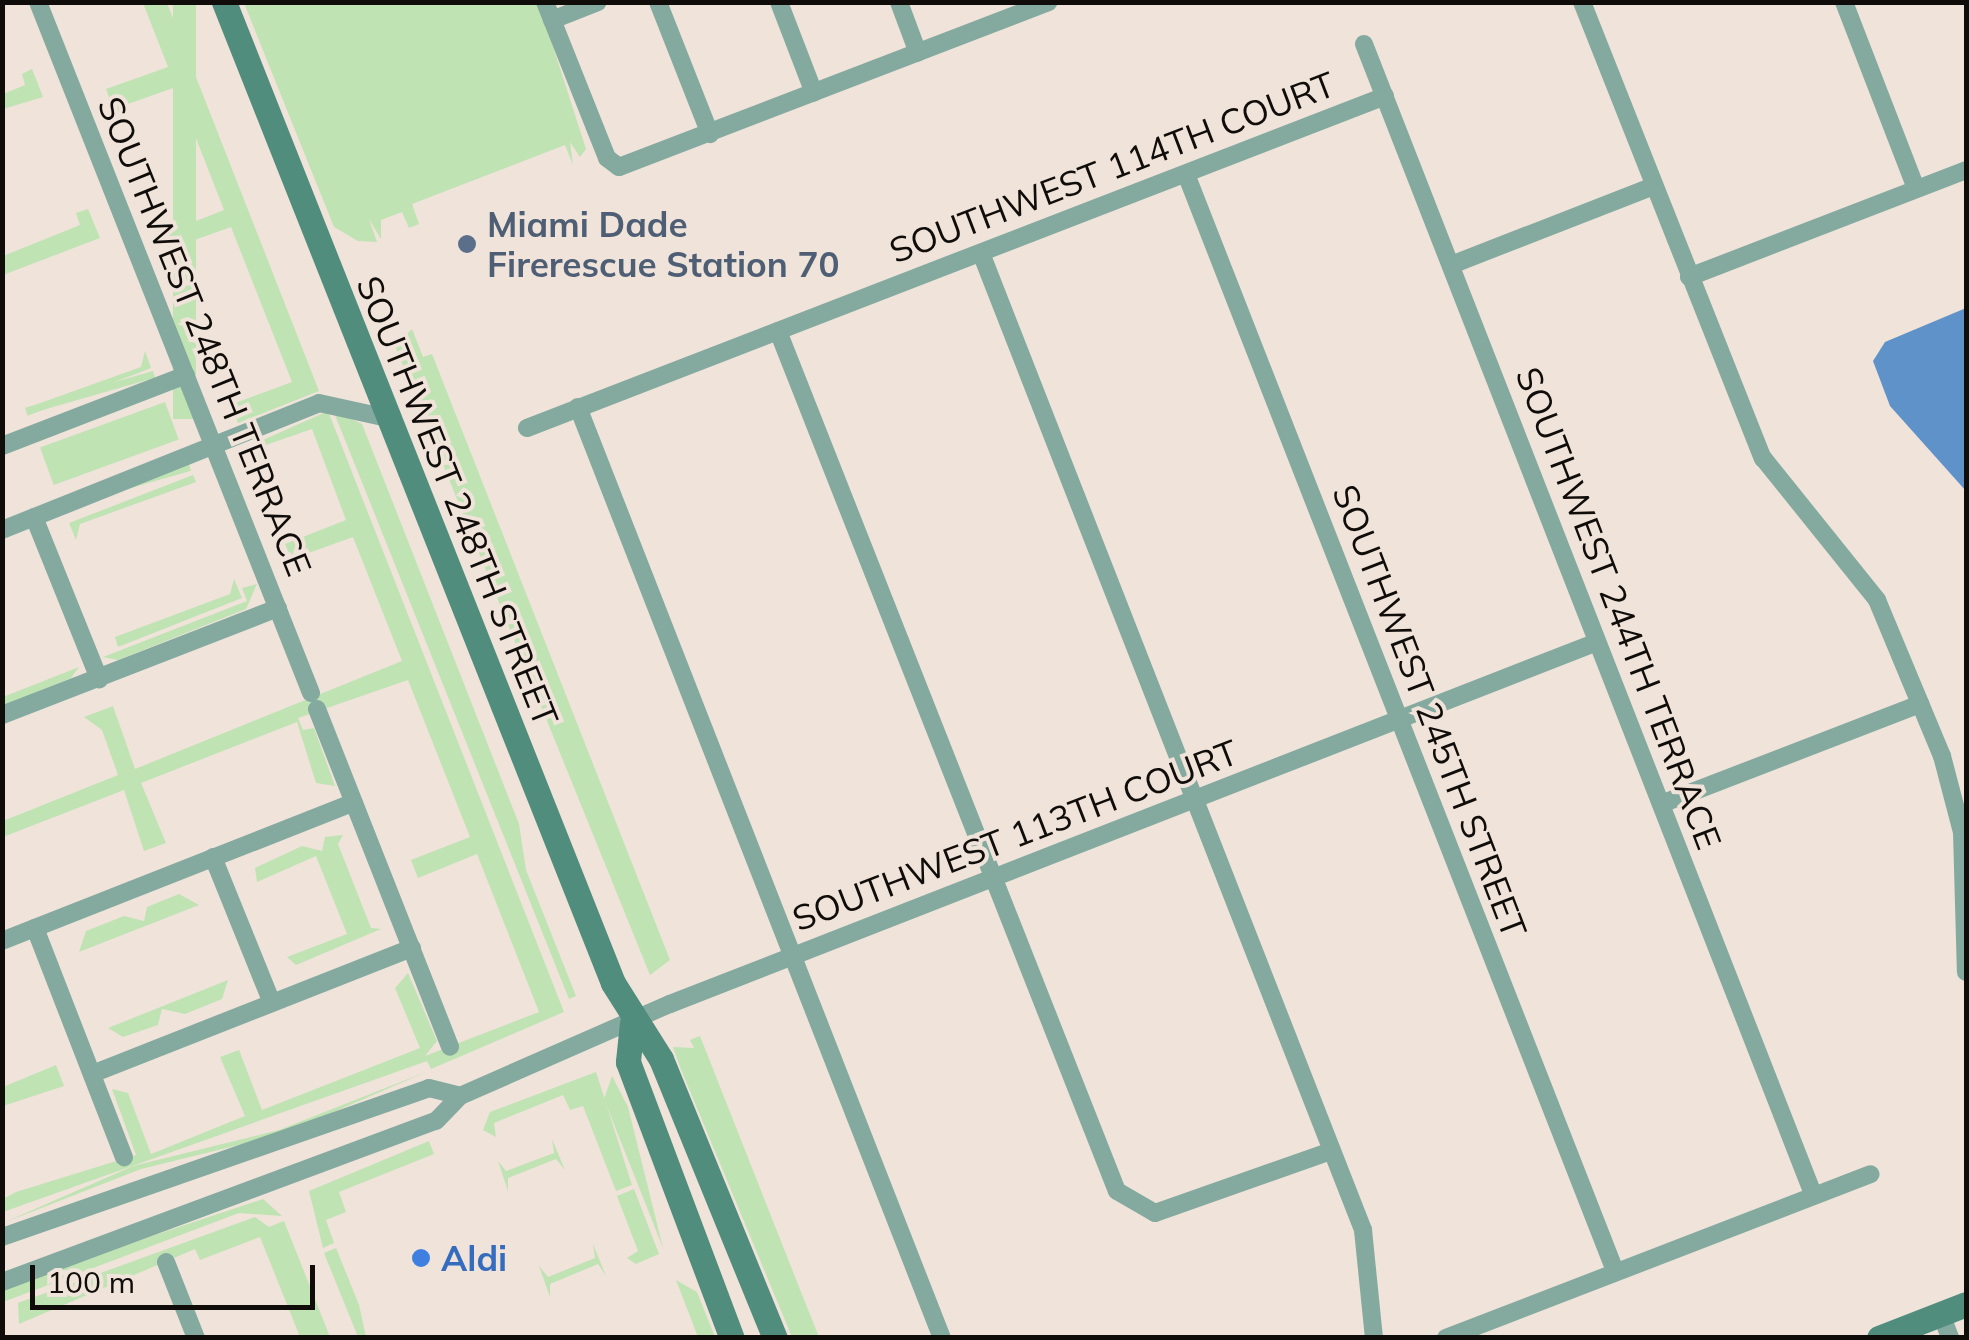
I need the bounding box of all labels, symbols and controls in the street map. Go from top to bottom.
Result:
street label: SOUTHWEST 114TH COURT [883,63,1341,271]
street label: SOUTHWEST 248TH TERRACE [90,90,320,582]
place label: Miami Dade Firerescue Station 70 [487,203,839,285]
marker: Miami Dade Firerescue Station 70 [456,233,478,255]
street label: SOUTHWEST 248TH STREET [348,270,568,732]
street label: SOUTHWEST 244TH TERRACE [1508,361,1730,855]
street label: SOUTHWEST 245TH STREET [1324,479,1536,943]
street label: SOUTHWEST 113TH COURT [786,731,1244,939]
place label: Aldi [441,1237,507,1279]
scale bar [35,1245,320,1307]
marker: Aldi [410,1247,432,1269]
text: 100 m [47,1263,135,1301]

